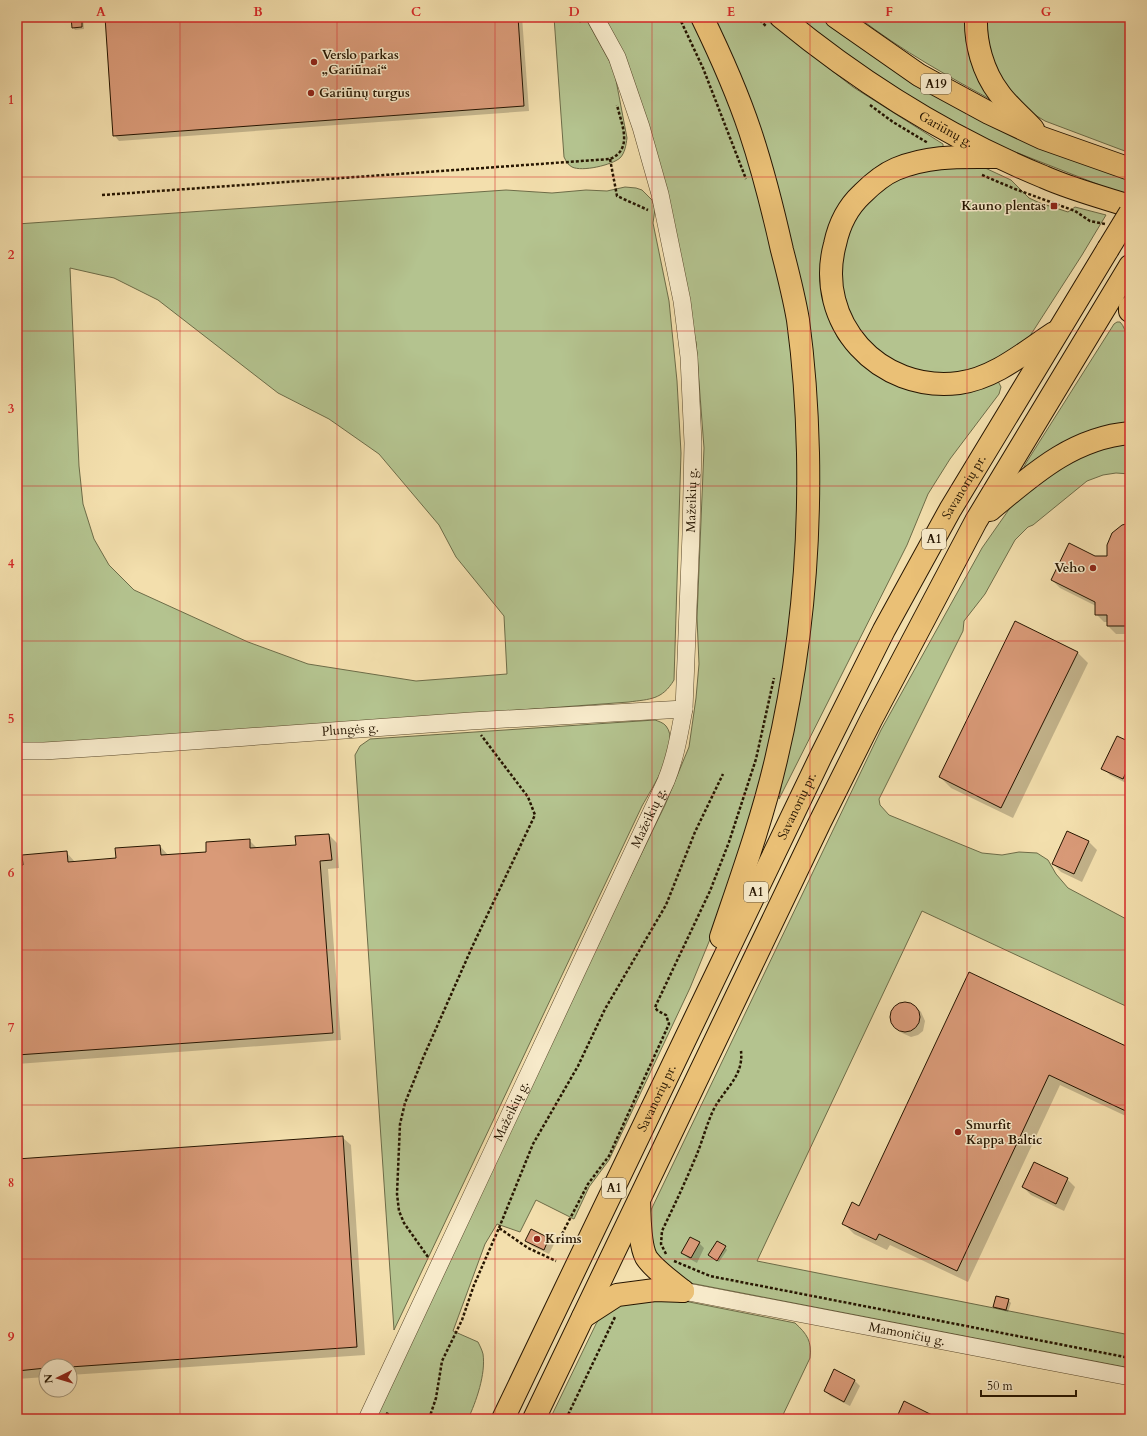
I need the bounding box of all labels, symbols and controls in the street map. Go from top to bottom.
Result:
text: A [96,3,106,21]
text: B [253,3,263,21]
text: C [411,3,421,21]
text: D [568,3,580,21]
text: E [727,3,735,21]
text: F [885,3,893,21]
text: G [1041,3,1052,21]
place label: Verslo parkas „Gariūnai“ [322,46,399,79]
marker: Verslo parkas „Gariūnai“ [309,57,319,67]
road number: A19 [921,74,951,94]
place label: Gariūnų turgus [319,84,410,102]
marker: Gariūnų turgus [306,88,316,98]
text: 1 [8,91,14,109]
street label: Gariūnų g. [915,107,977,152]
place label: Kauno plentas [961,197,1046,215]
marker: Kauno plentas [1049,201,1059,211]
text: 2 [8,246,15,264]
text: 3 [8,400,15,418]
street label: Savanorių pr. [938,451,990,523]
street label: Mažeikių g. [682,467,701,533]
road number: A1 [922,529,946,549]
text: 4 [8,555,15,573]
place label: Veho [1055,559,1085,577]
marker: Veho [1088,563,1098,573]
text: 5 [8,710,14,728]
street label: Plungės g. [321,719,379,741]
street label: Savanorių pr. [773,769,821,843]
street label: Mažeikių g. [627,784,671,851]
text: 6 [8,864,15,882]
road number: A1 [744,882,768,902]
text: 7 [8,1019,15,1037]
street label: Savanorių pr. [633,1061,681,1135]
street label: Mažeikių g. [489,1078,533,1144]
place label: Smurfit Kappa Baltic [966,1116,1042,1149]
marker: Smurfit Kappa Baltic [953,1127,963,1137]
text: 8 [8,1174,14,1192]
road number: A1 [602,1178,626,1198]
place label: Krims [545,1230,582,1248]
marker: Krims [532,1234,542,1244]
street label: Mamoničių g. [867,1318,947,1350]
text: 9 [8,1328,15,1346]
north arrow [38,1358,78,1398]
scale bar [981,1372,1076,1398]
text: N [41,1373,56,1384]
text: 50 m [987,1378,1014,1394]

